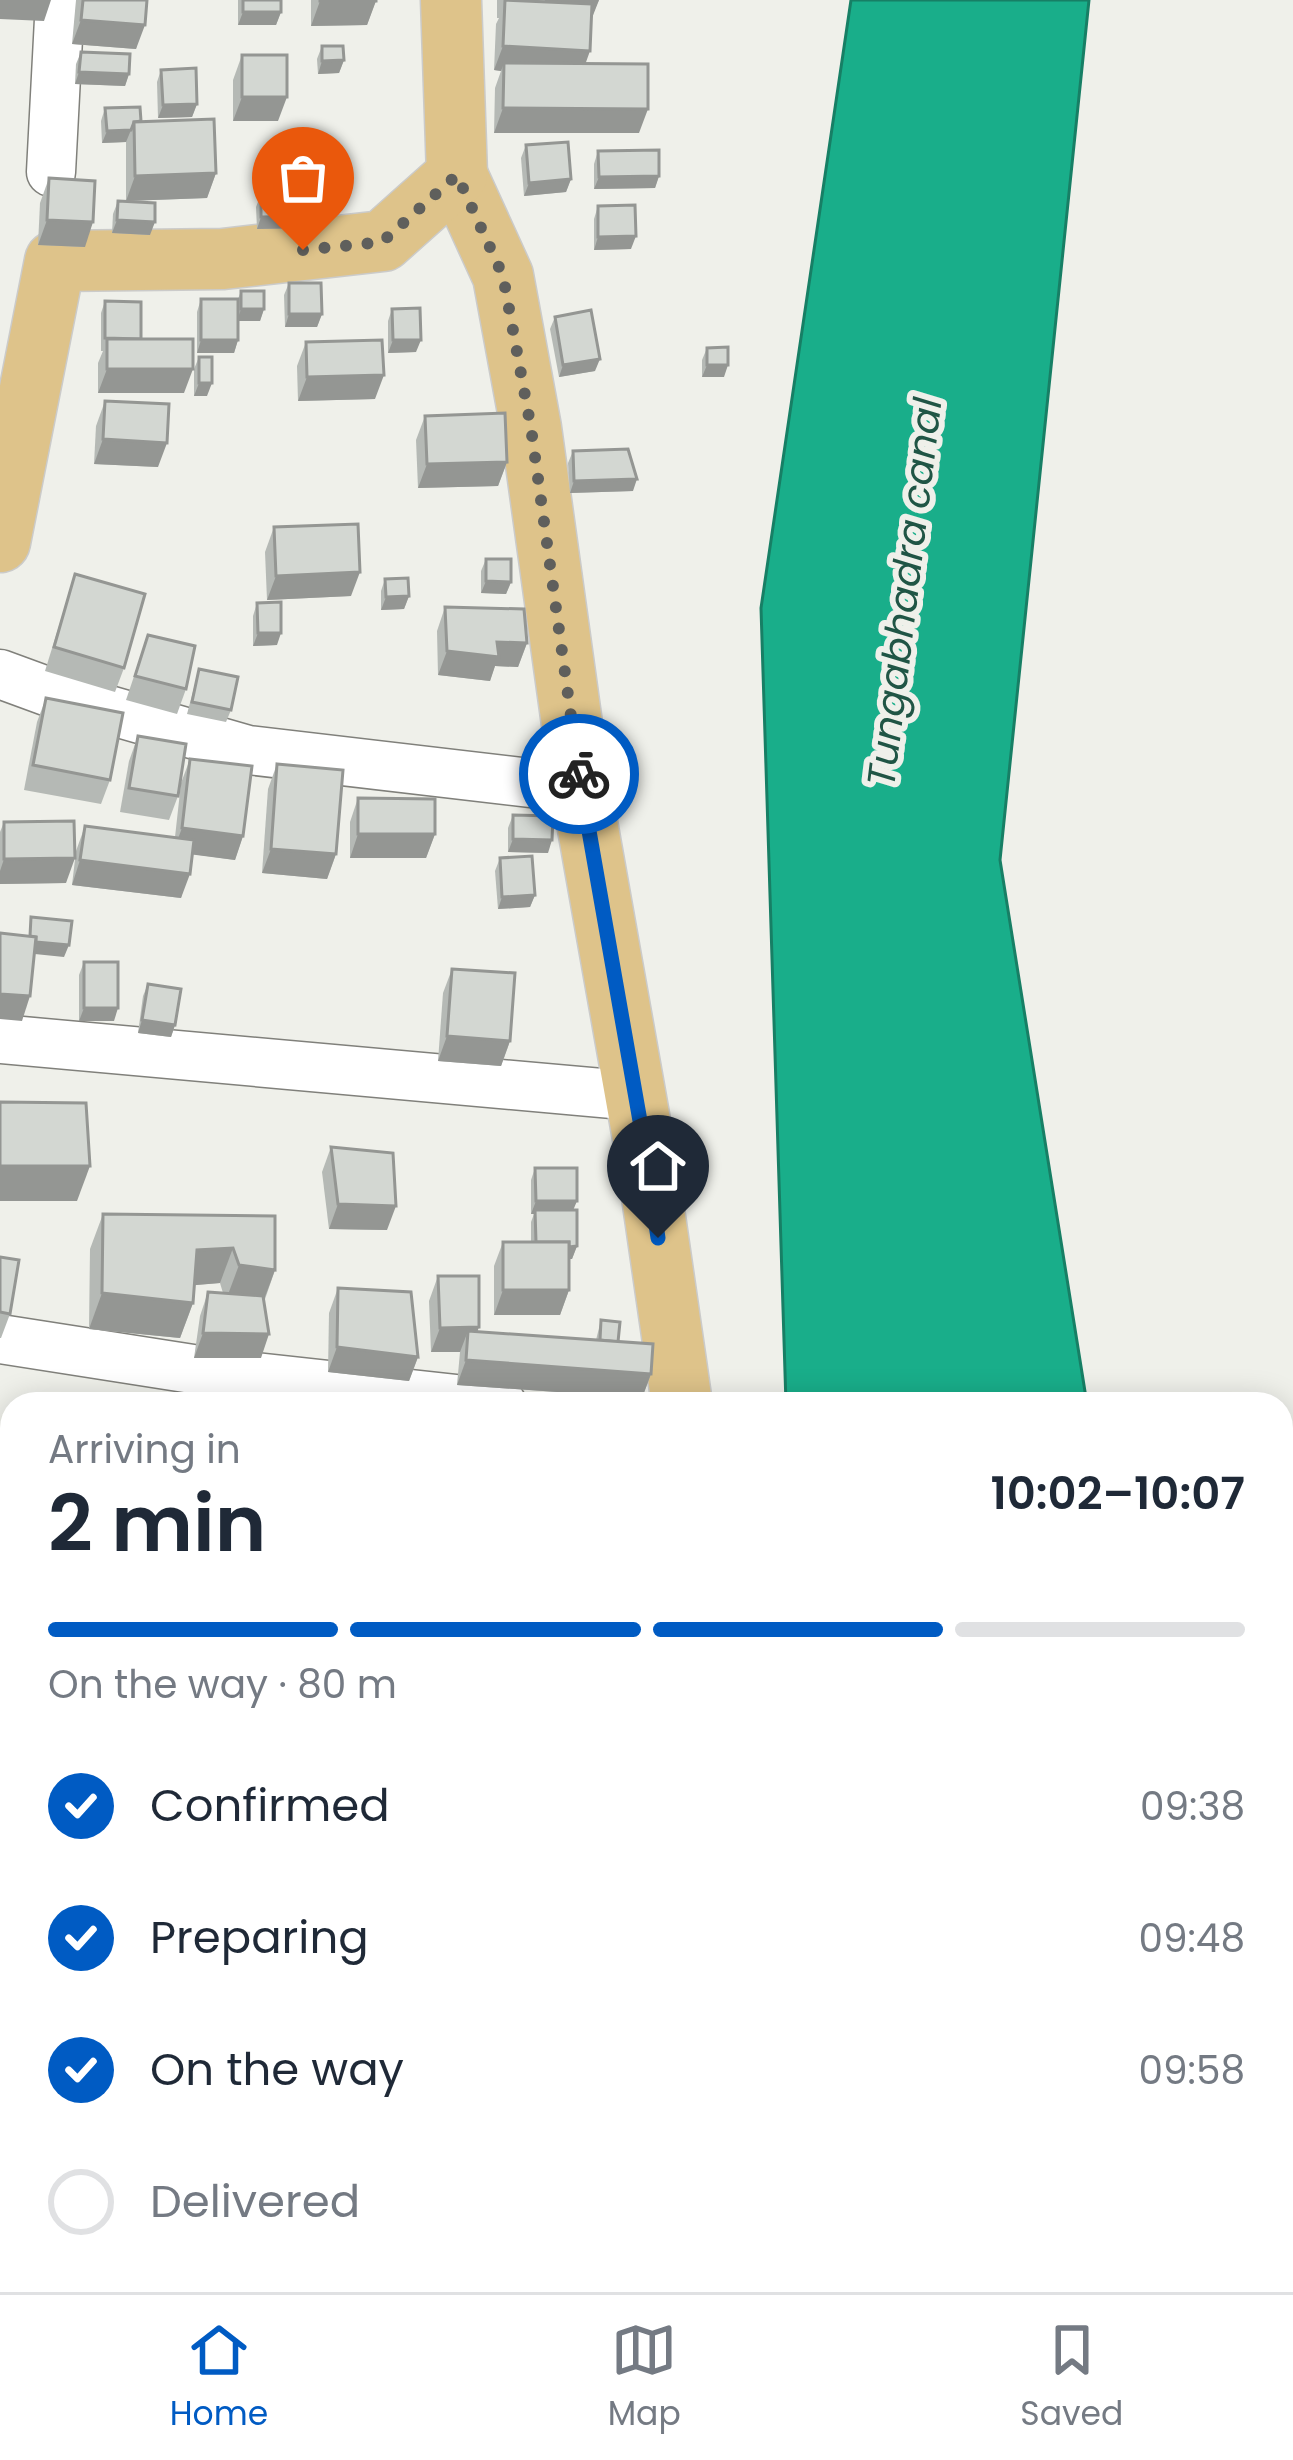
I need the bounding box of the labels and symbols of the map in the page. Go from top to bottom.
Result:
pin [252,127,354,250]
water label: Tungabhadra canal [853,394,956,790]
courier [519,714,639,834]
pin [607,1115,709,1238]

